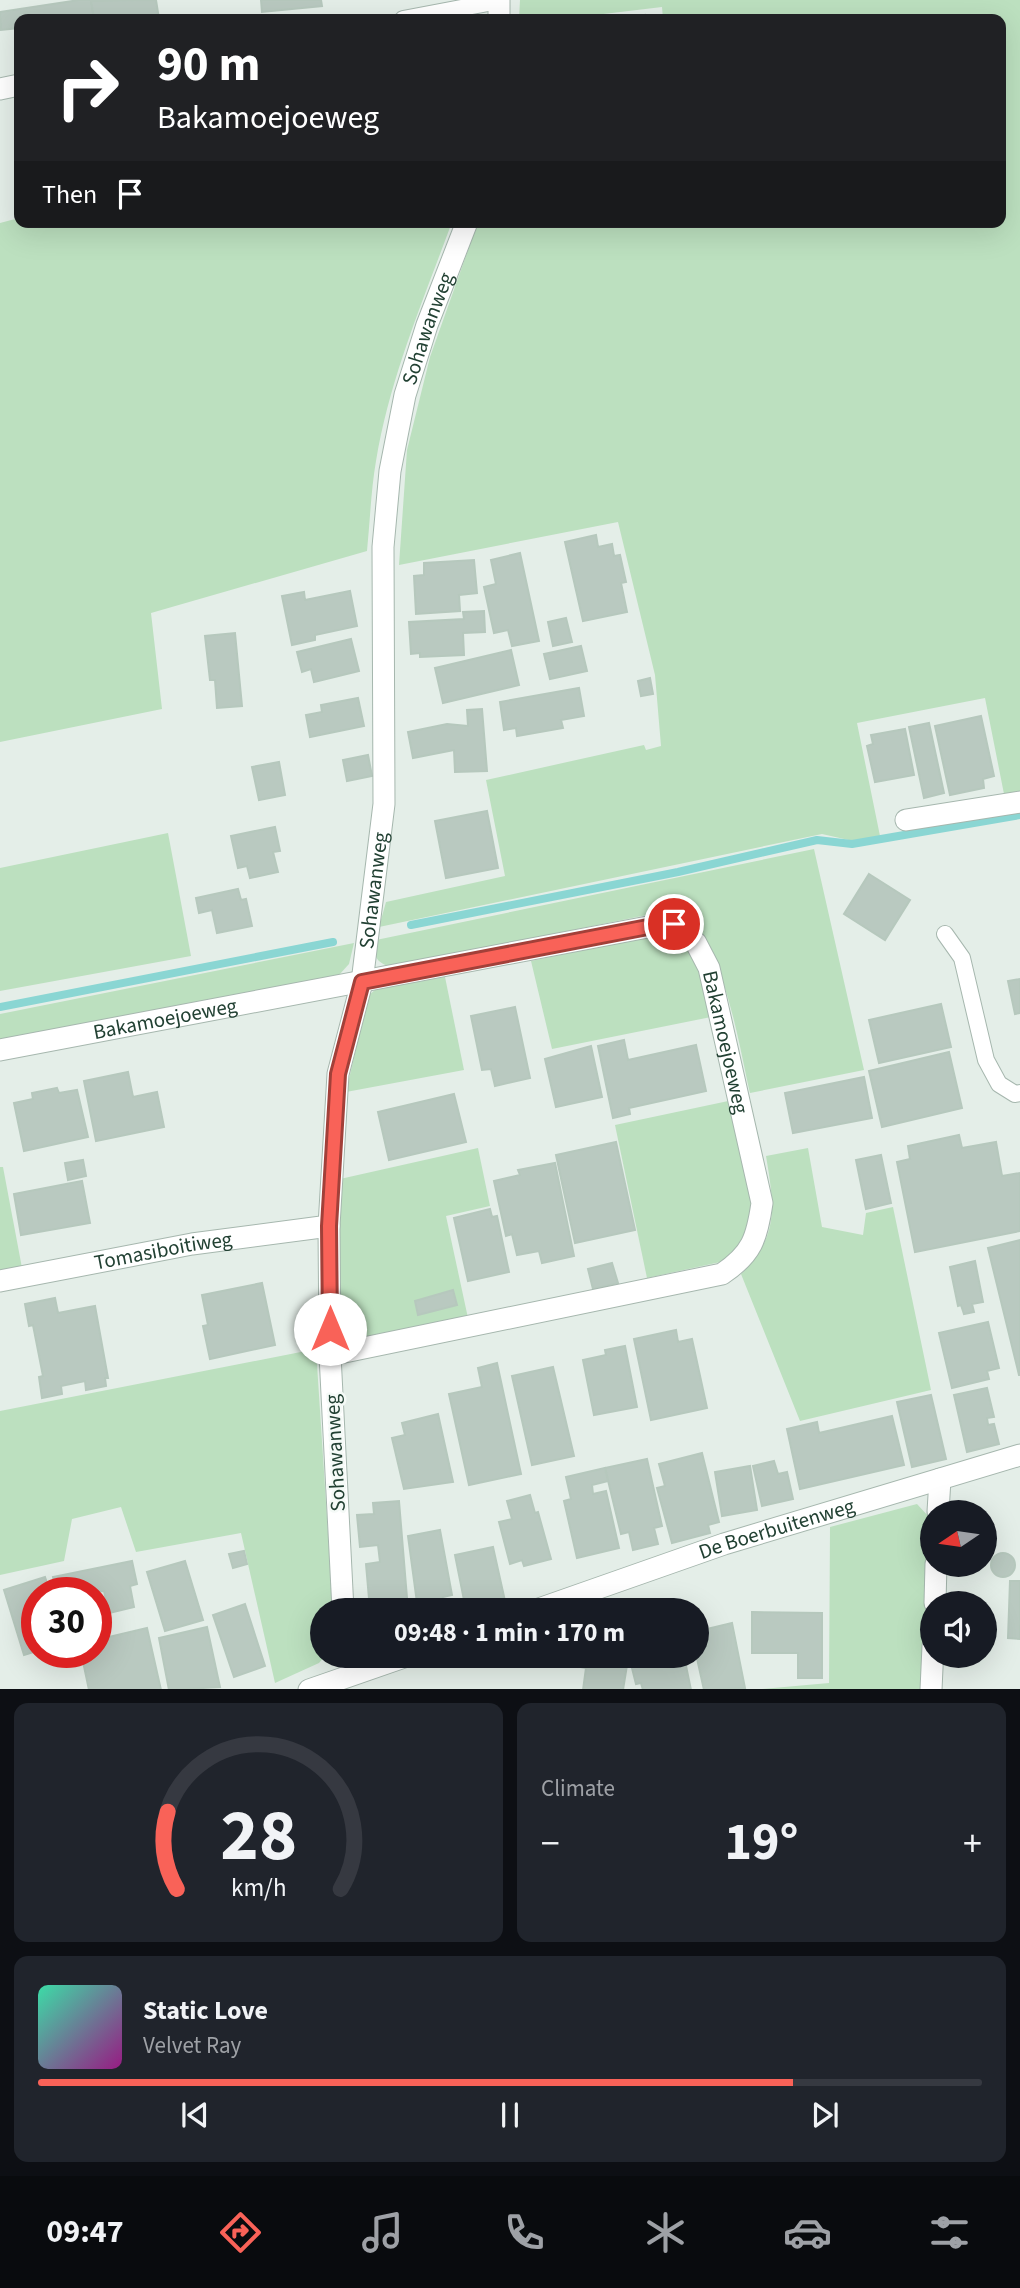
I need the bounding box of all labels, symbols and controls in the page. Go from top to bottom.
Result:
text: 90 m [157,30,261,100]
icon: right [42,42,133,133]
text: Bakamoejoeweg [157,95,379,141]
icon: arrive [111,175,149,213]
text: Then [42,176,97,213]
street label: Sohawanweg [394,267,461,389]
street label: Sohawanweg [351,830,395,951]
pin [644,894,704,954]
icon: arrive [655,905,693,943]
street label: Bakamoejoeweg [695,968,756,1117]
street label: Bakamoejoeweg [91,990,240,1047]
street label: Tomasiboitiweg [92,1224,234,1278]
position arrow [293,1292,367,1366]
street label: Sohawanweg [317,1393,353,1512]
street label: De Boerbuitenweg [694,1490,859,1567]
north arrow [920,1500,998,1577]
map controls [920,1500,997,1668]
speed limit sign: 30 [21,1577,112,1668]
button: sound [920,1591,997,1668]
text: 09:48 · 1 min · 170 m [394,1614,625,1651]
text: Climate [541,1772,615,1805]
text: 28 [220,1784,297,1888]
text: 19° [725,1806,798,1880]
text: − [541,1817,560,1871]
text: + [963,1817,982,1871]
text: km/h [231,1869,286,1905]
text: Static Love [143,1992,268,2029]
text: Velvet Ray [143,2029,241,2062]
icon: previous [176,2096,214,2134]
icon: pause [491,2096,529,2134]
icon: next [806,2096,844,2134]
icon: directions [216,2208,265,2257]
icon: music [358,2208,407,2257]
icon: phone [500,2208,549,2257]
icon: climate [641,2208,690,2257]
icon: car [783,2208,832,2257]
icon: filters [925,2208,974,2257]
text: 09:47 [46,2209,124,2255]

